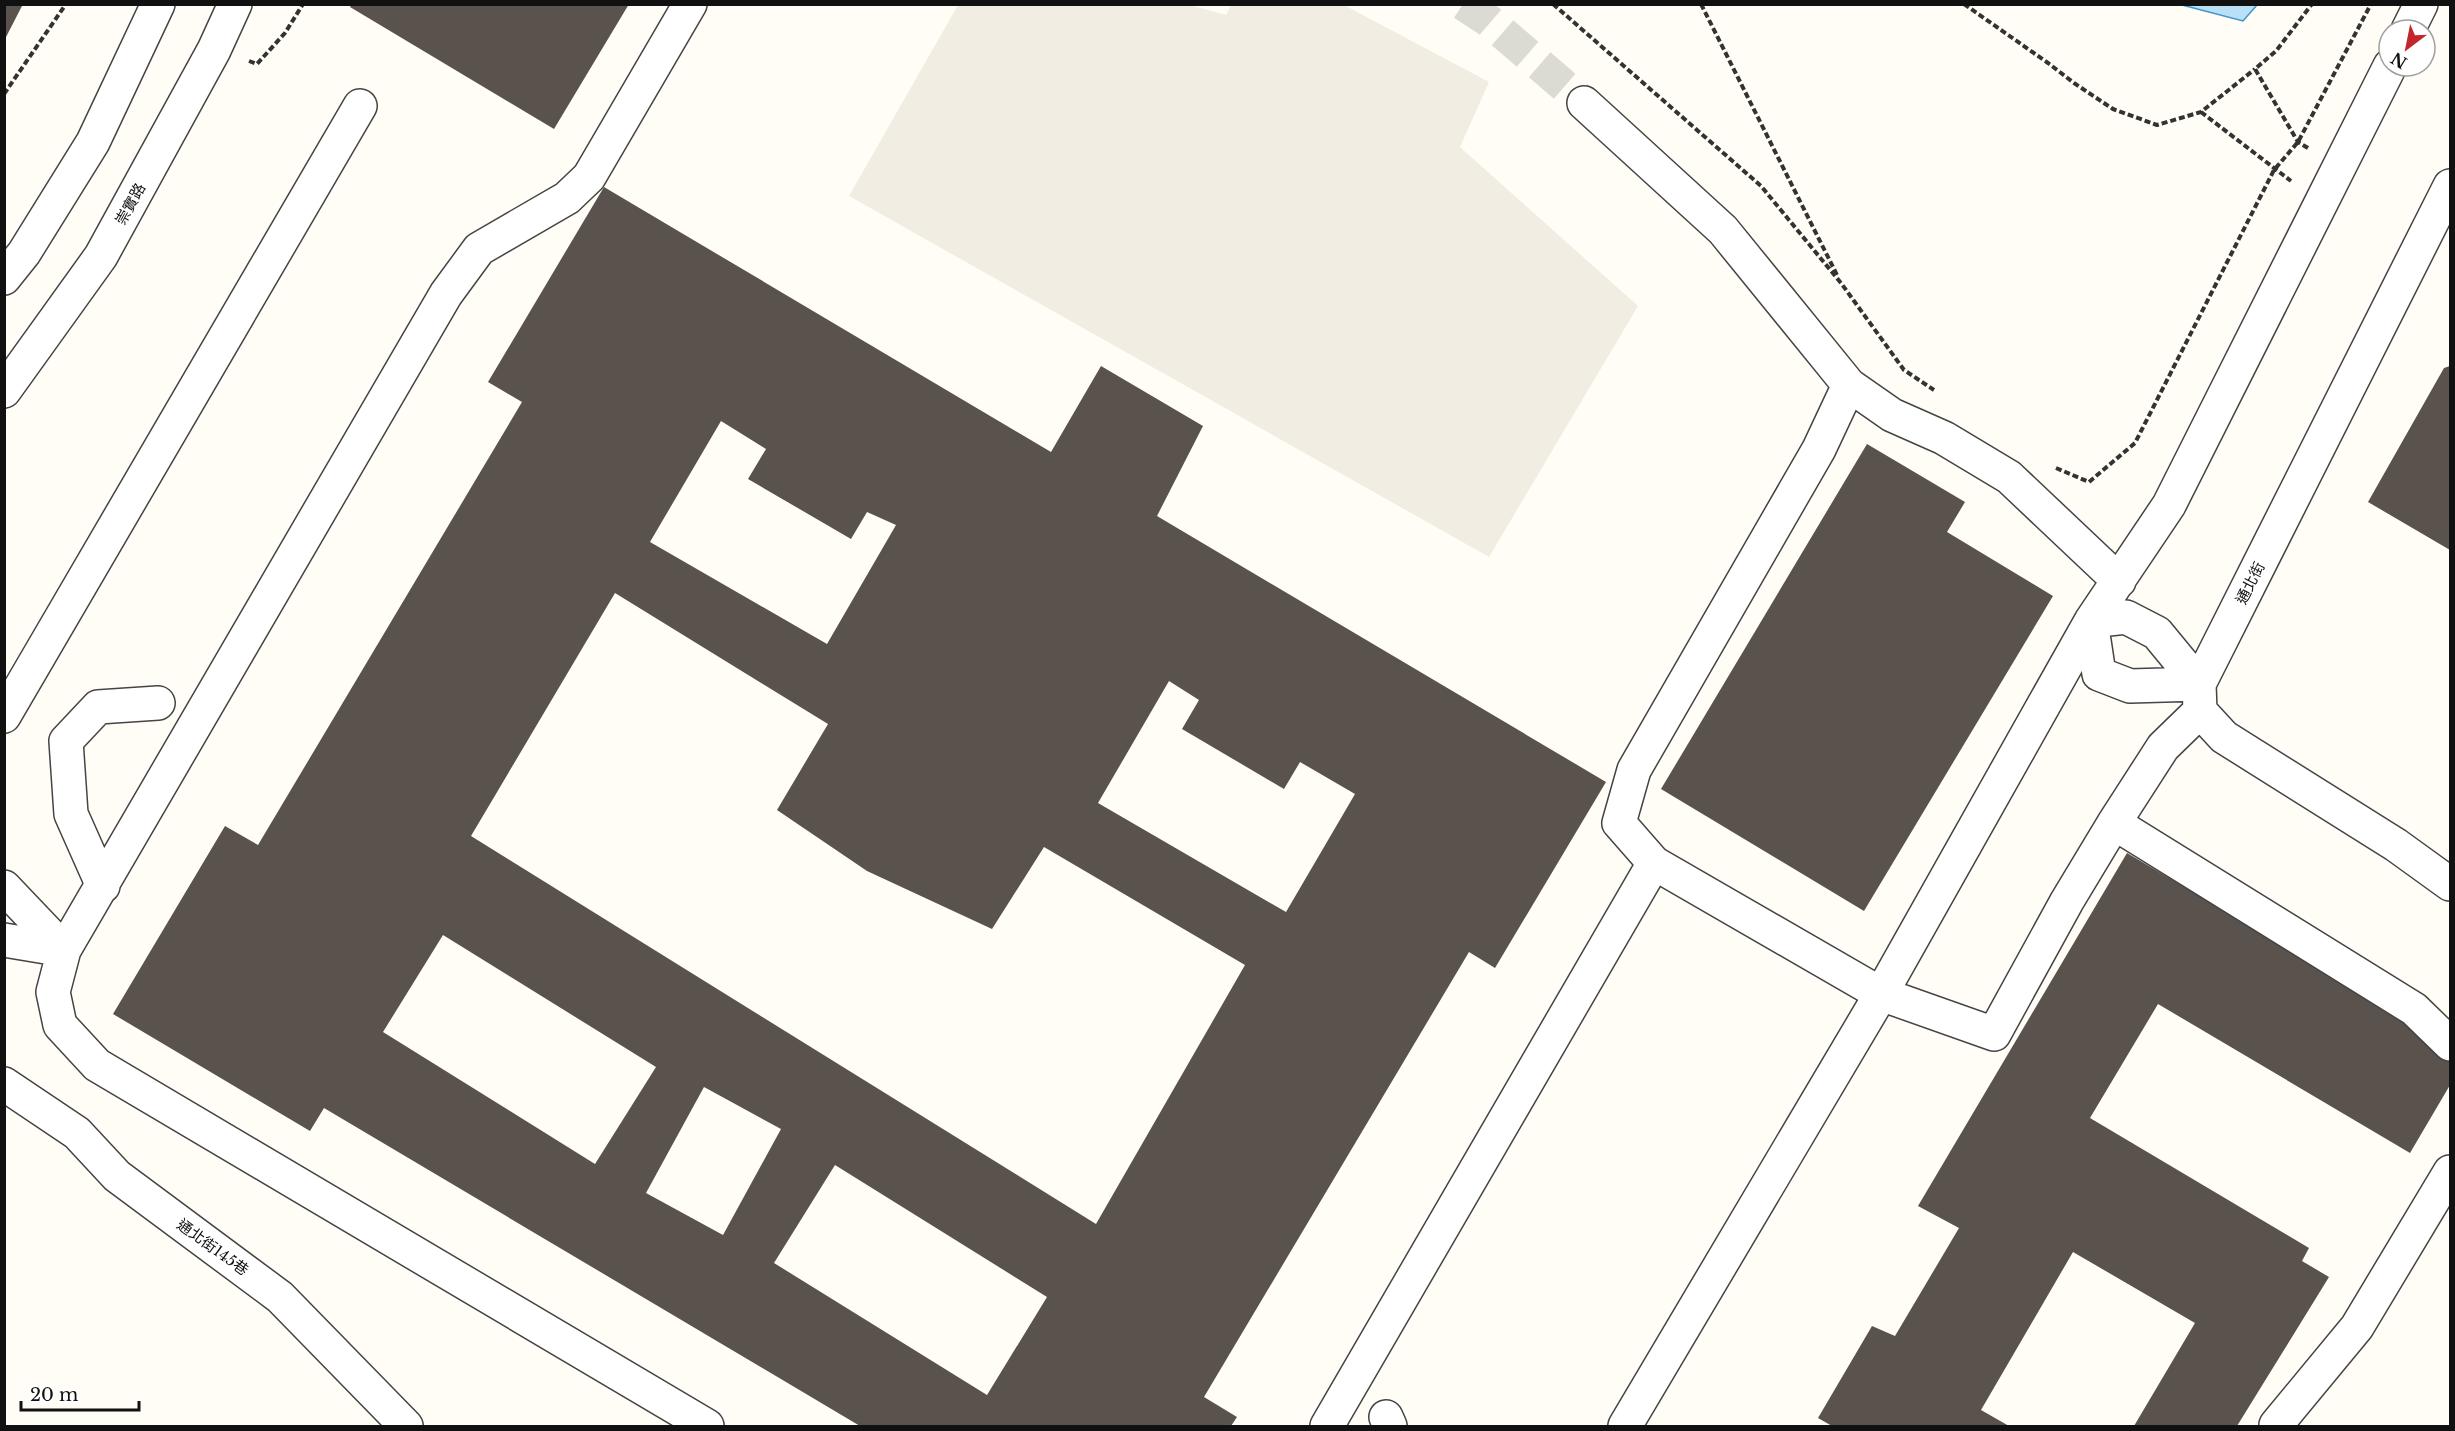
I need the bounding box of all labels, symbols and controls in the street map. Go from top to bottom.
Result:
north arrow [2377,18,2437,78]
text: N [2387,48,2411,73]
street label: 崇實路 [111,180,149,228]
street label: 通北街 [2231,559,2269,607]
street label: 通北街145巷 [173,1215,253,1279]
scale bar [21,1374,140,1412]
text: 20 m [30,1384,78,1406]

